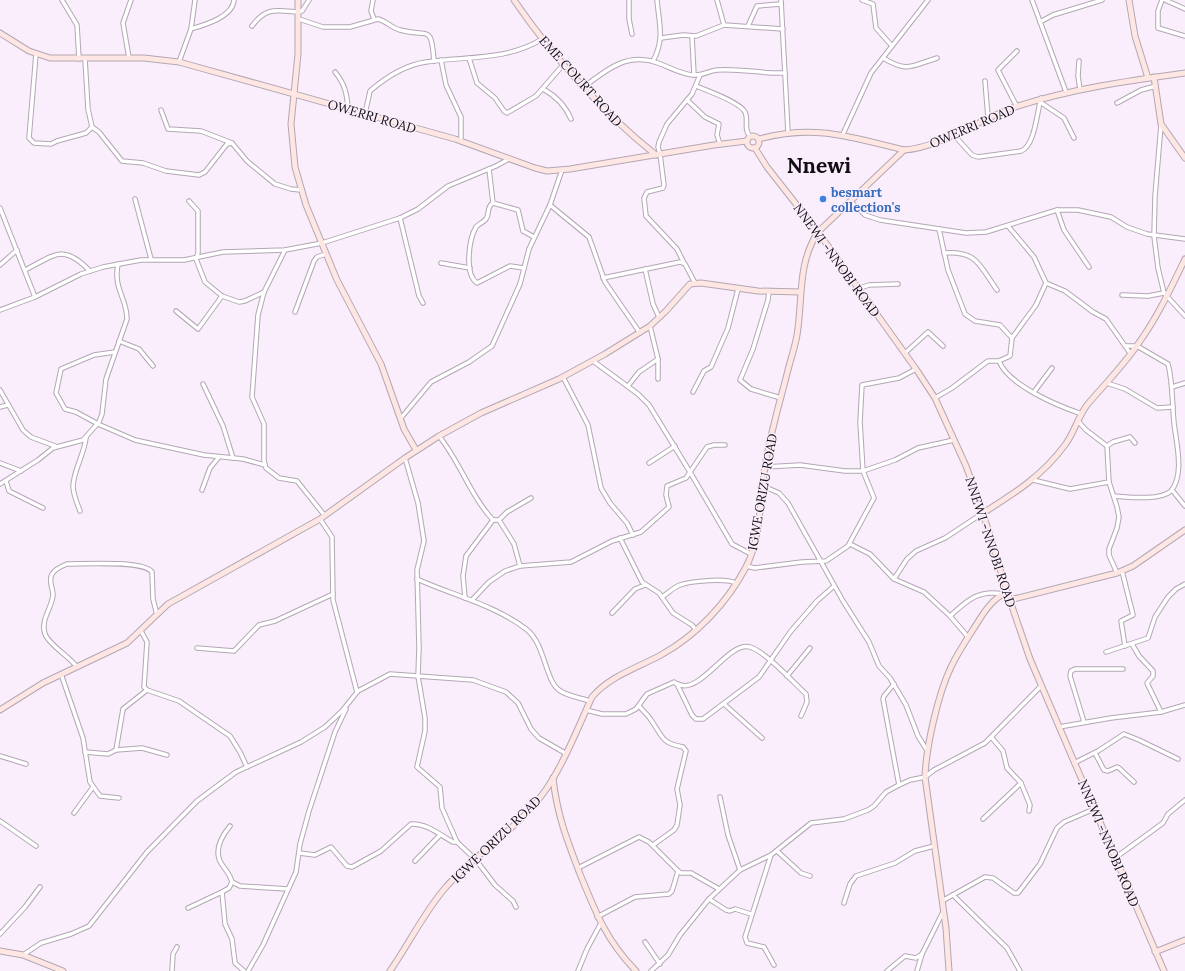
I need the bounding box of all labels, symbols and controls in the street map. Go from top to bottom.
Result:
street label: EME COURT ROAD [535,32,626,131]
street label: OWERRI ROAD [326,96,418,137]
street label: OWERRI ROAD [927,101,1018,152]
district label: Nnewi [787,152,851,179]
place label: besmart collection's [830,184,900,216]
marker: besmart collection's [818,194,828,204]
street label: NNEWI -NNOBI ROAD [790,200,884,321]
street label: IGWE ORIZU ROAD [744,432,781,552]
street label: NNEWI -NNOBI ROAD [961,475,1020,610]
street label: NNEWI -NNOBI ROAD [1074,777,1143,910]
street label: IGWE ORIZU ROAD [448,792,545,887]

